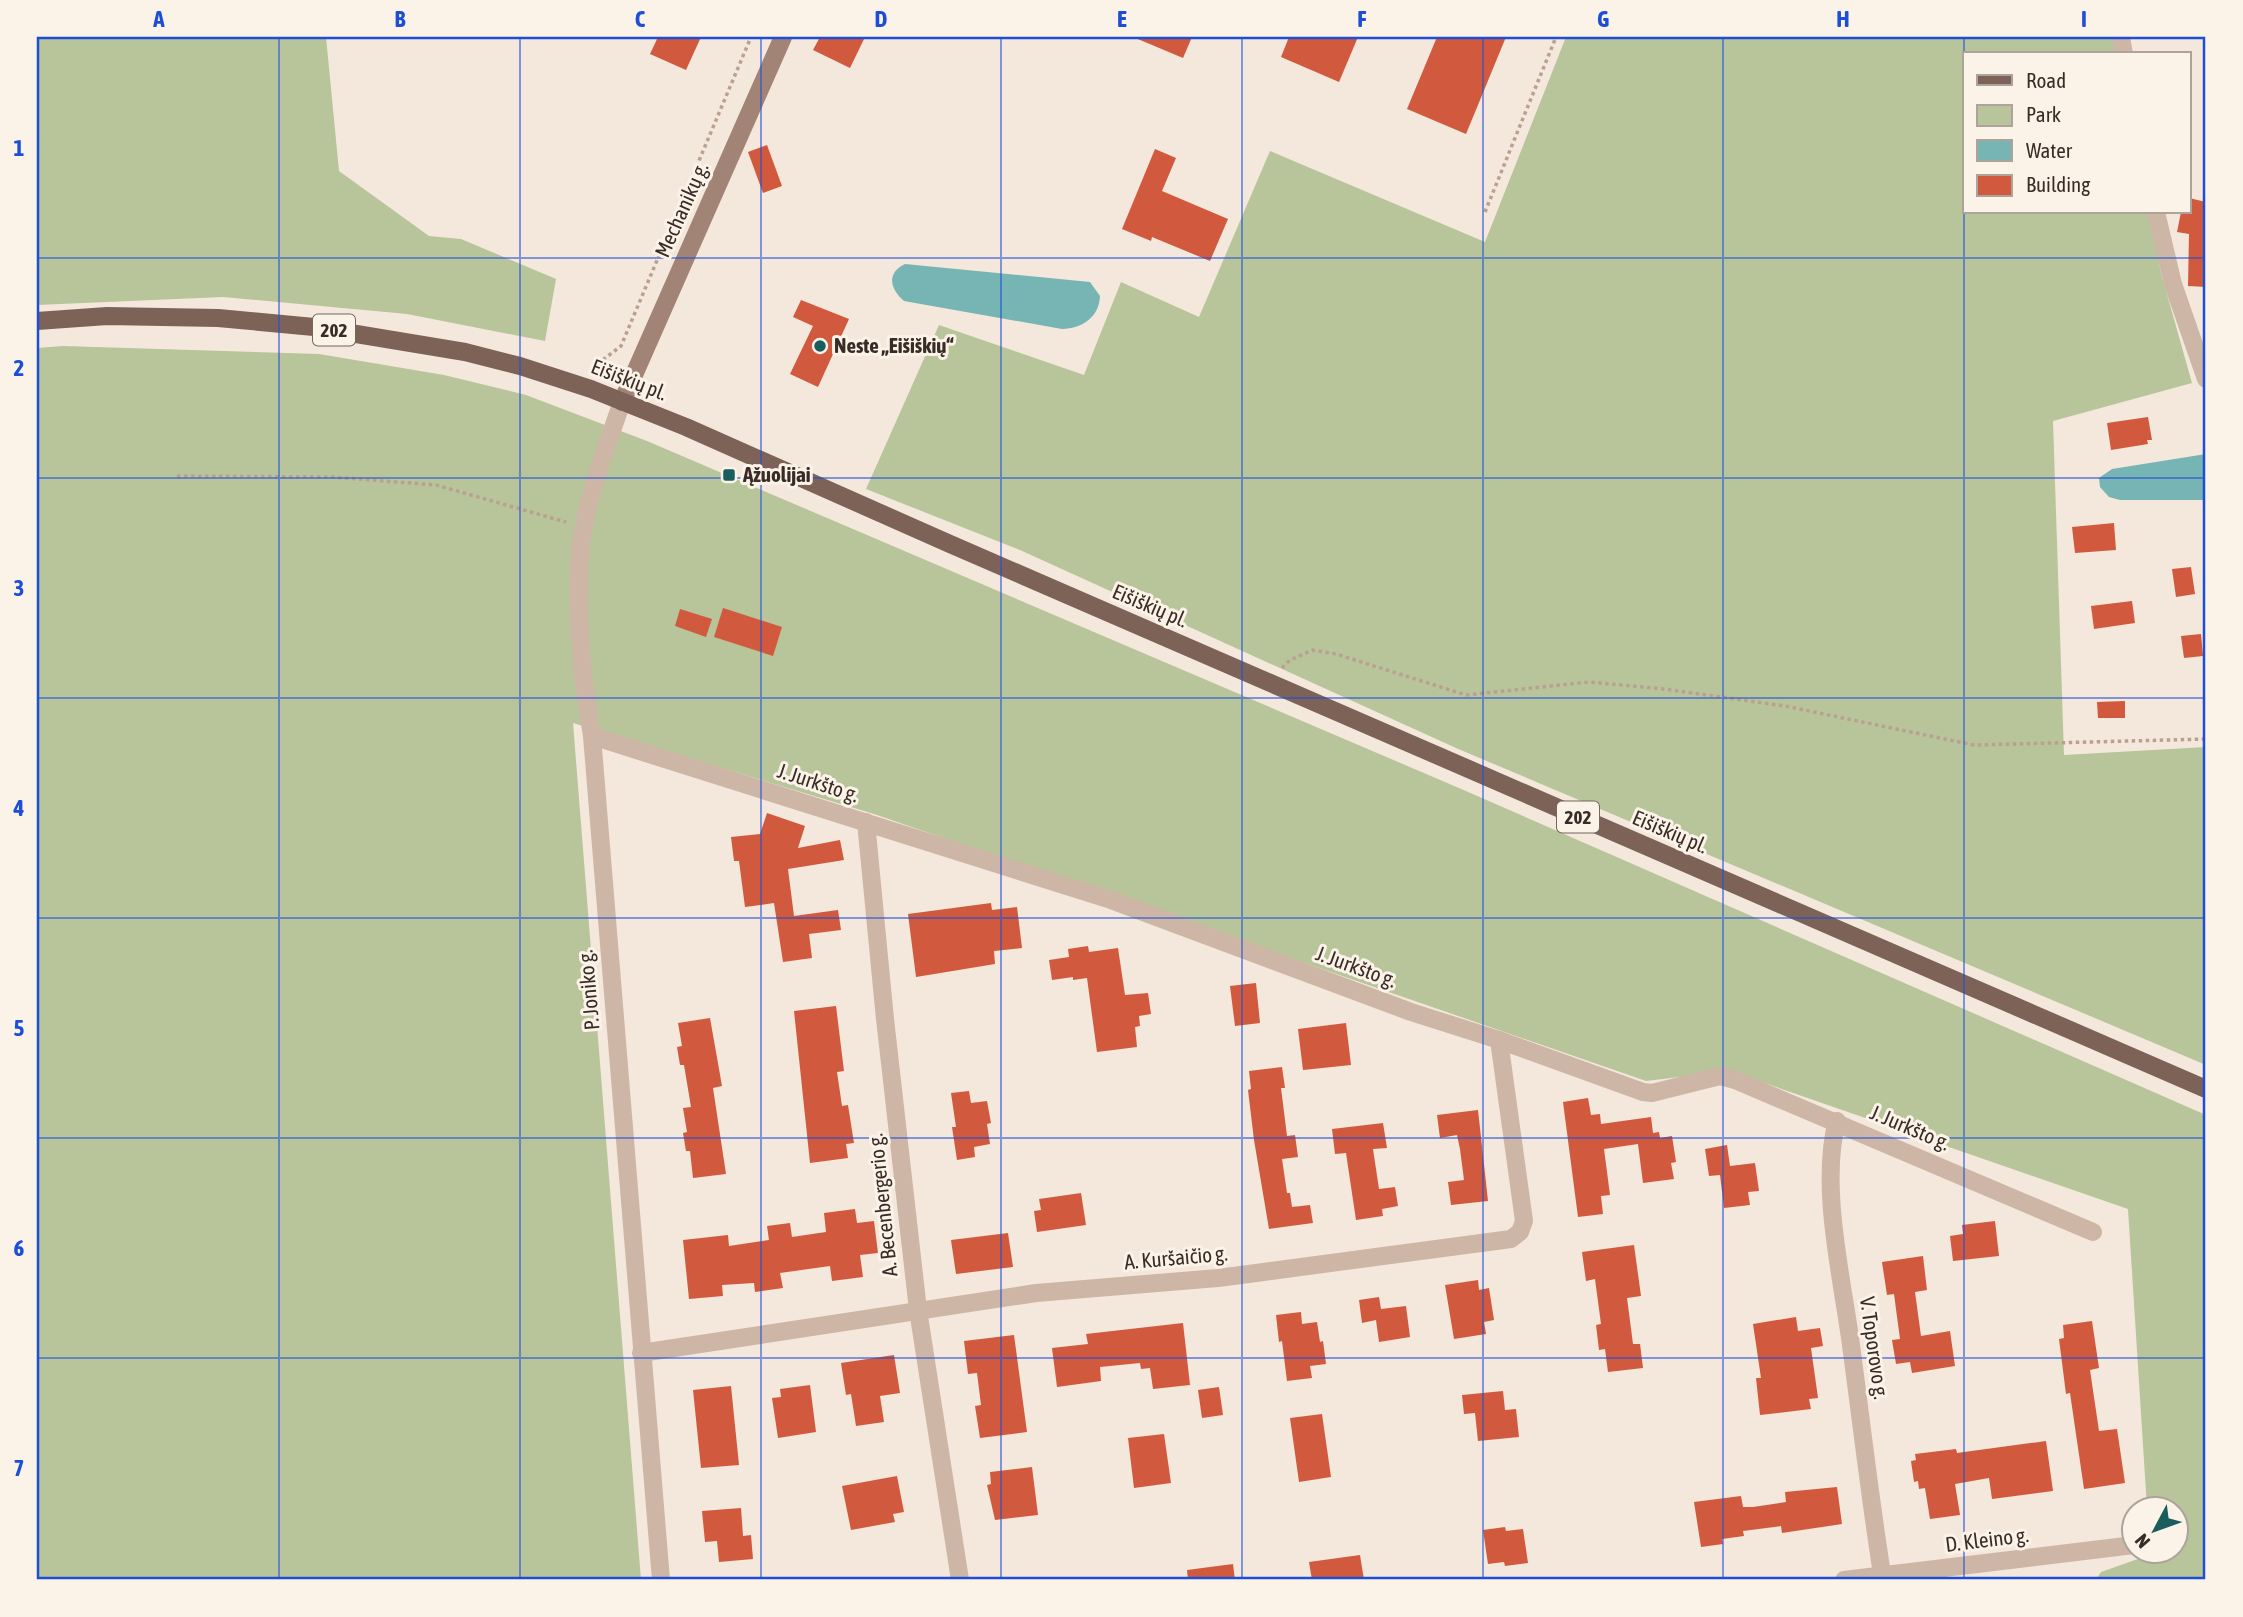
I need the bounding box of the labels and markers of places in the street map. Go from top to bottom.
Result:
place label: Neste „Eišiškių“ [834,333,954,357]
marker: Neste „Eišiškių“ [812,338,828,354]
place label: Ąžuolijai [742,462,811,486]
marker: Ąžuolijai [721,467,737,483]

